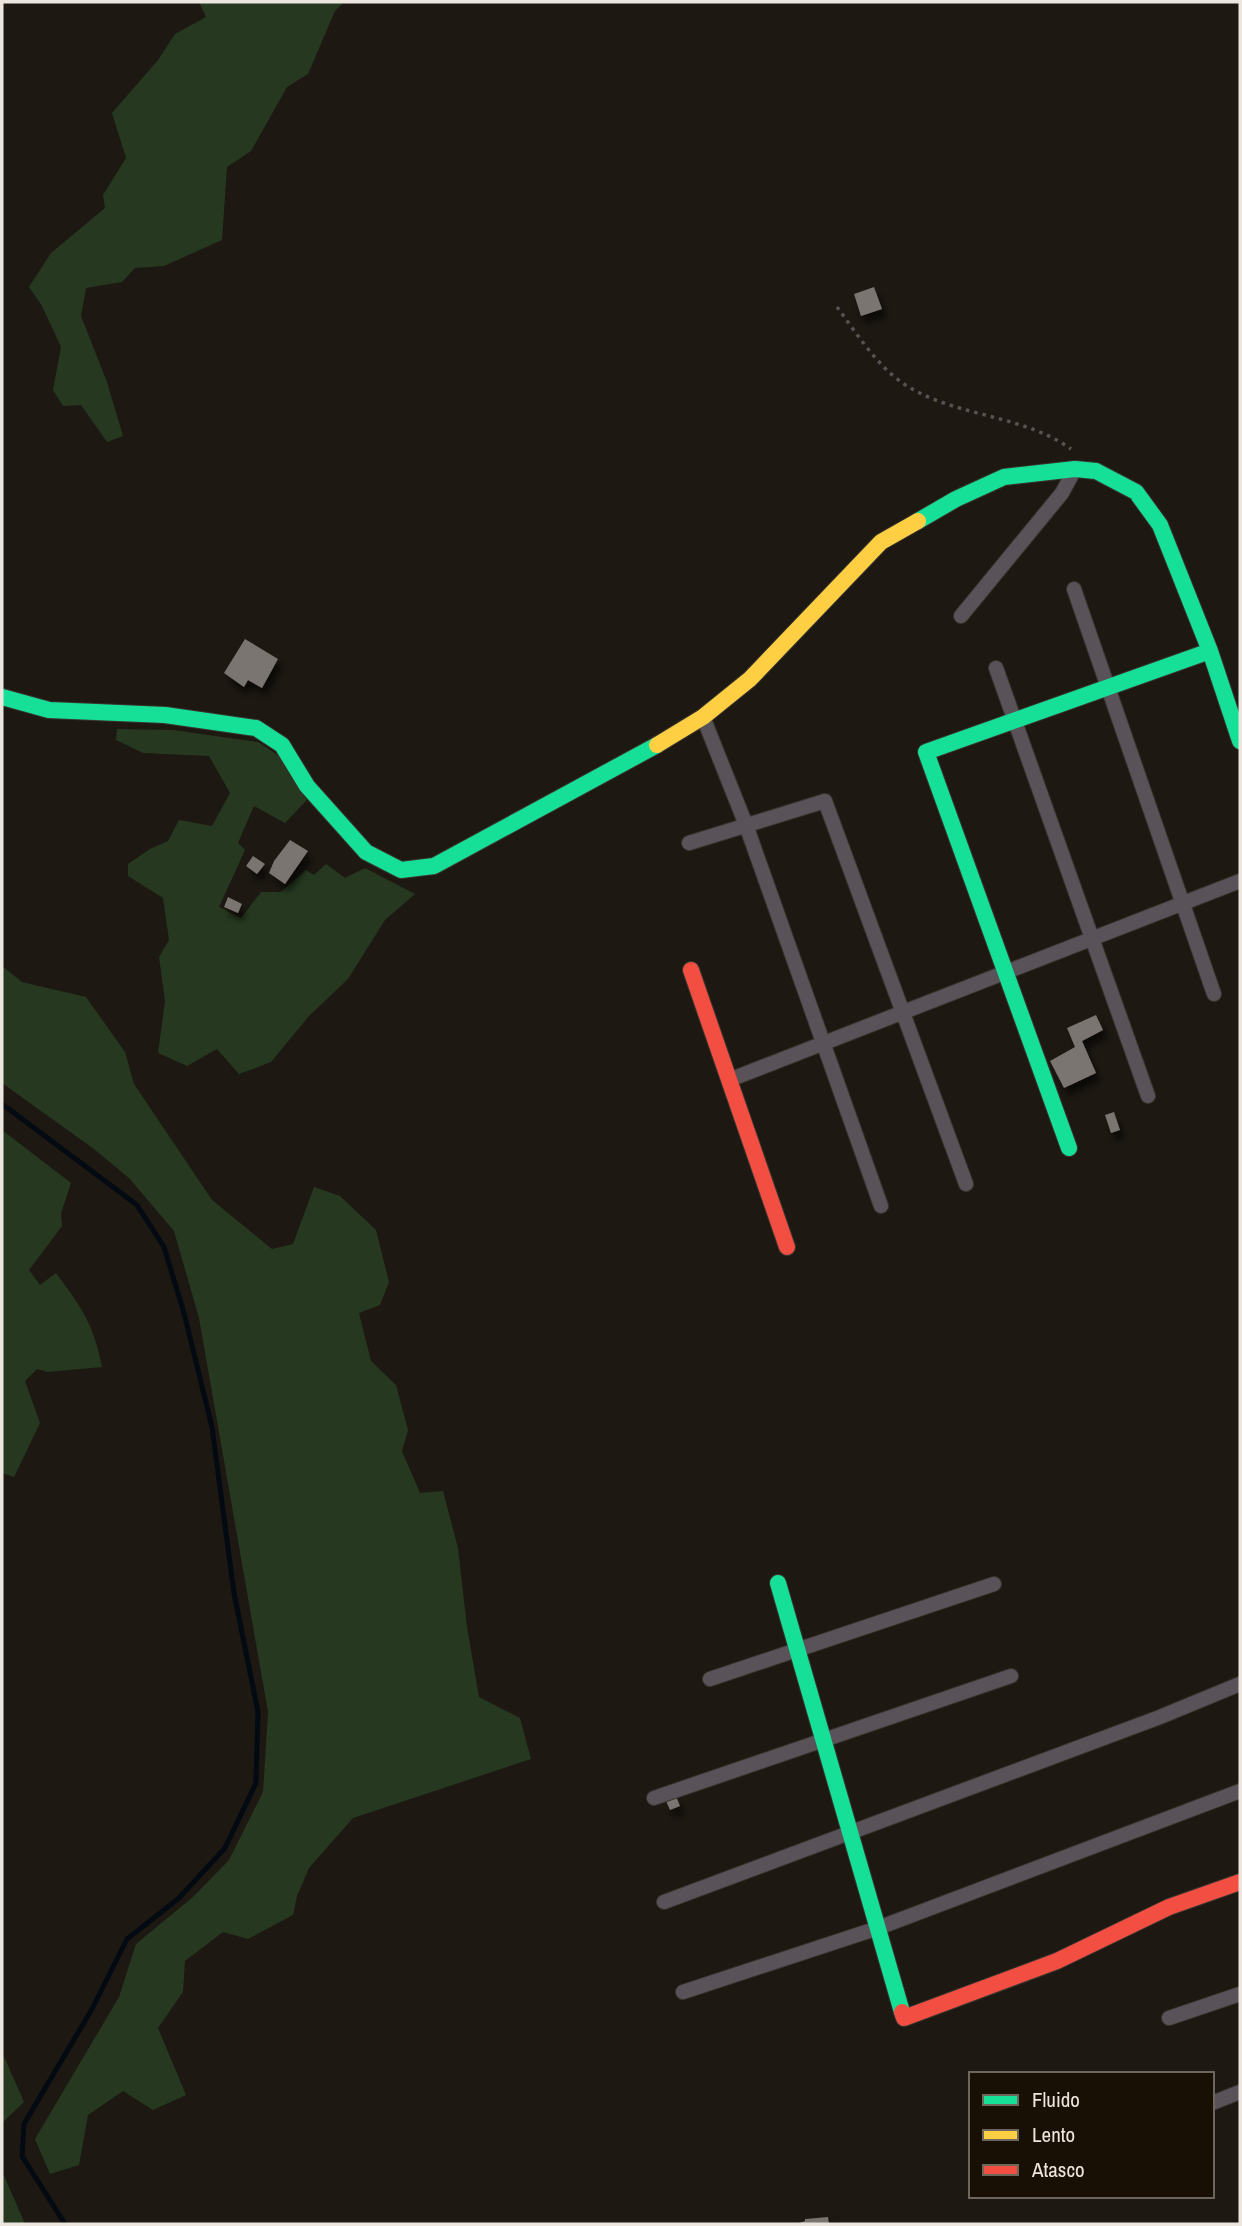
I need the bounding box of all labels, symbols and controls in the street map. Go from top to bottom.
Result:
legend [969,2072,1214,2198]
text: Fluido [1032,2085,1080,2114]
text: Lento [1032,2120,1075,2149]
text: Atasco [1031,2155,1085,2184]

